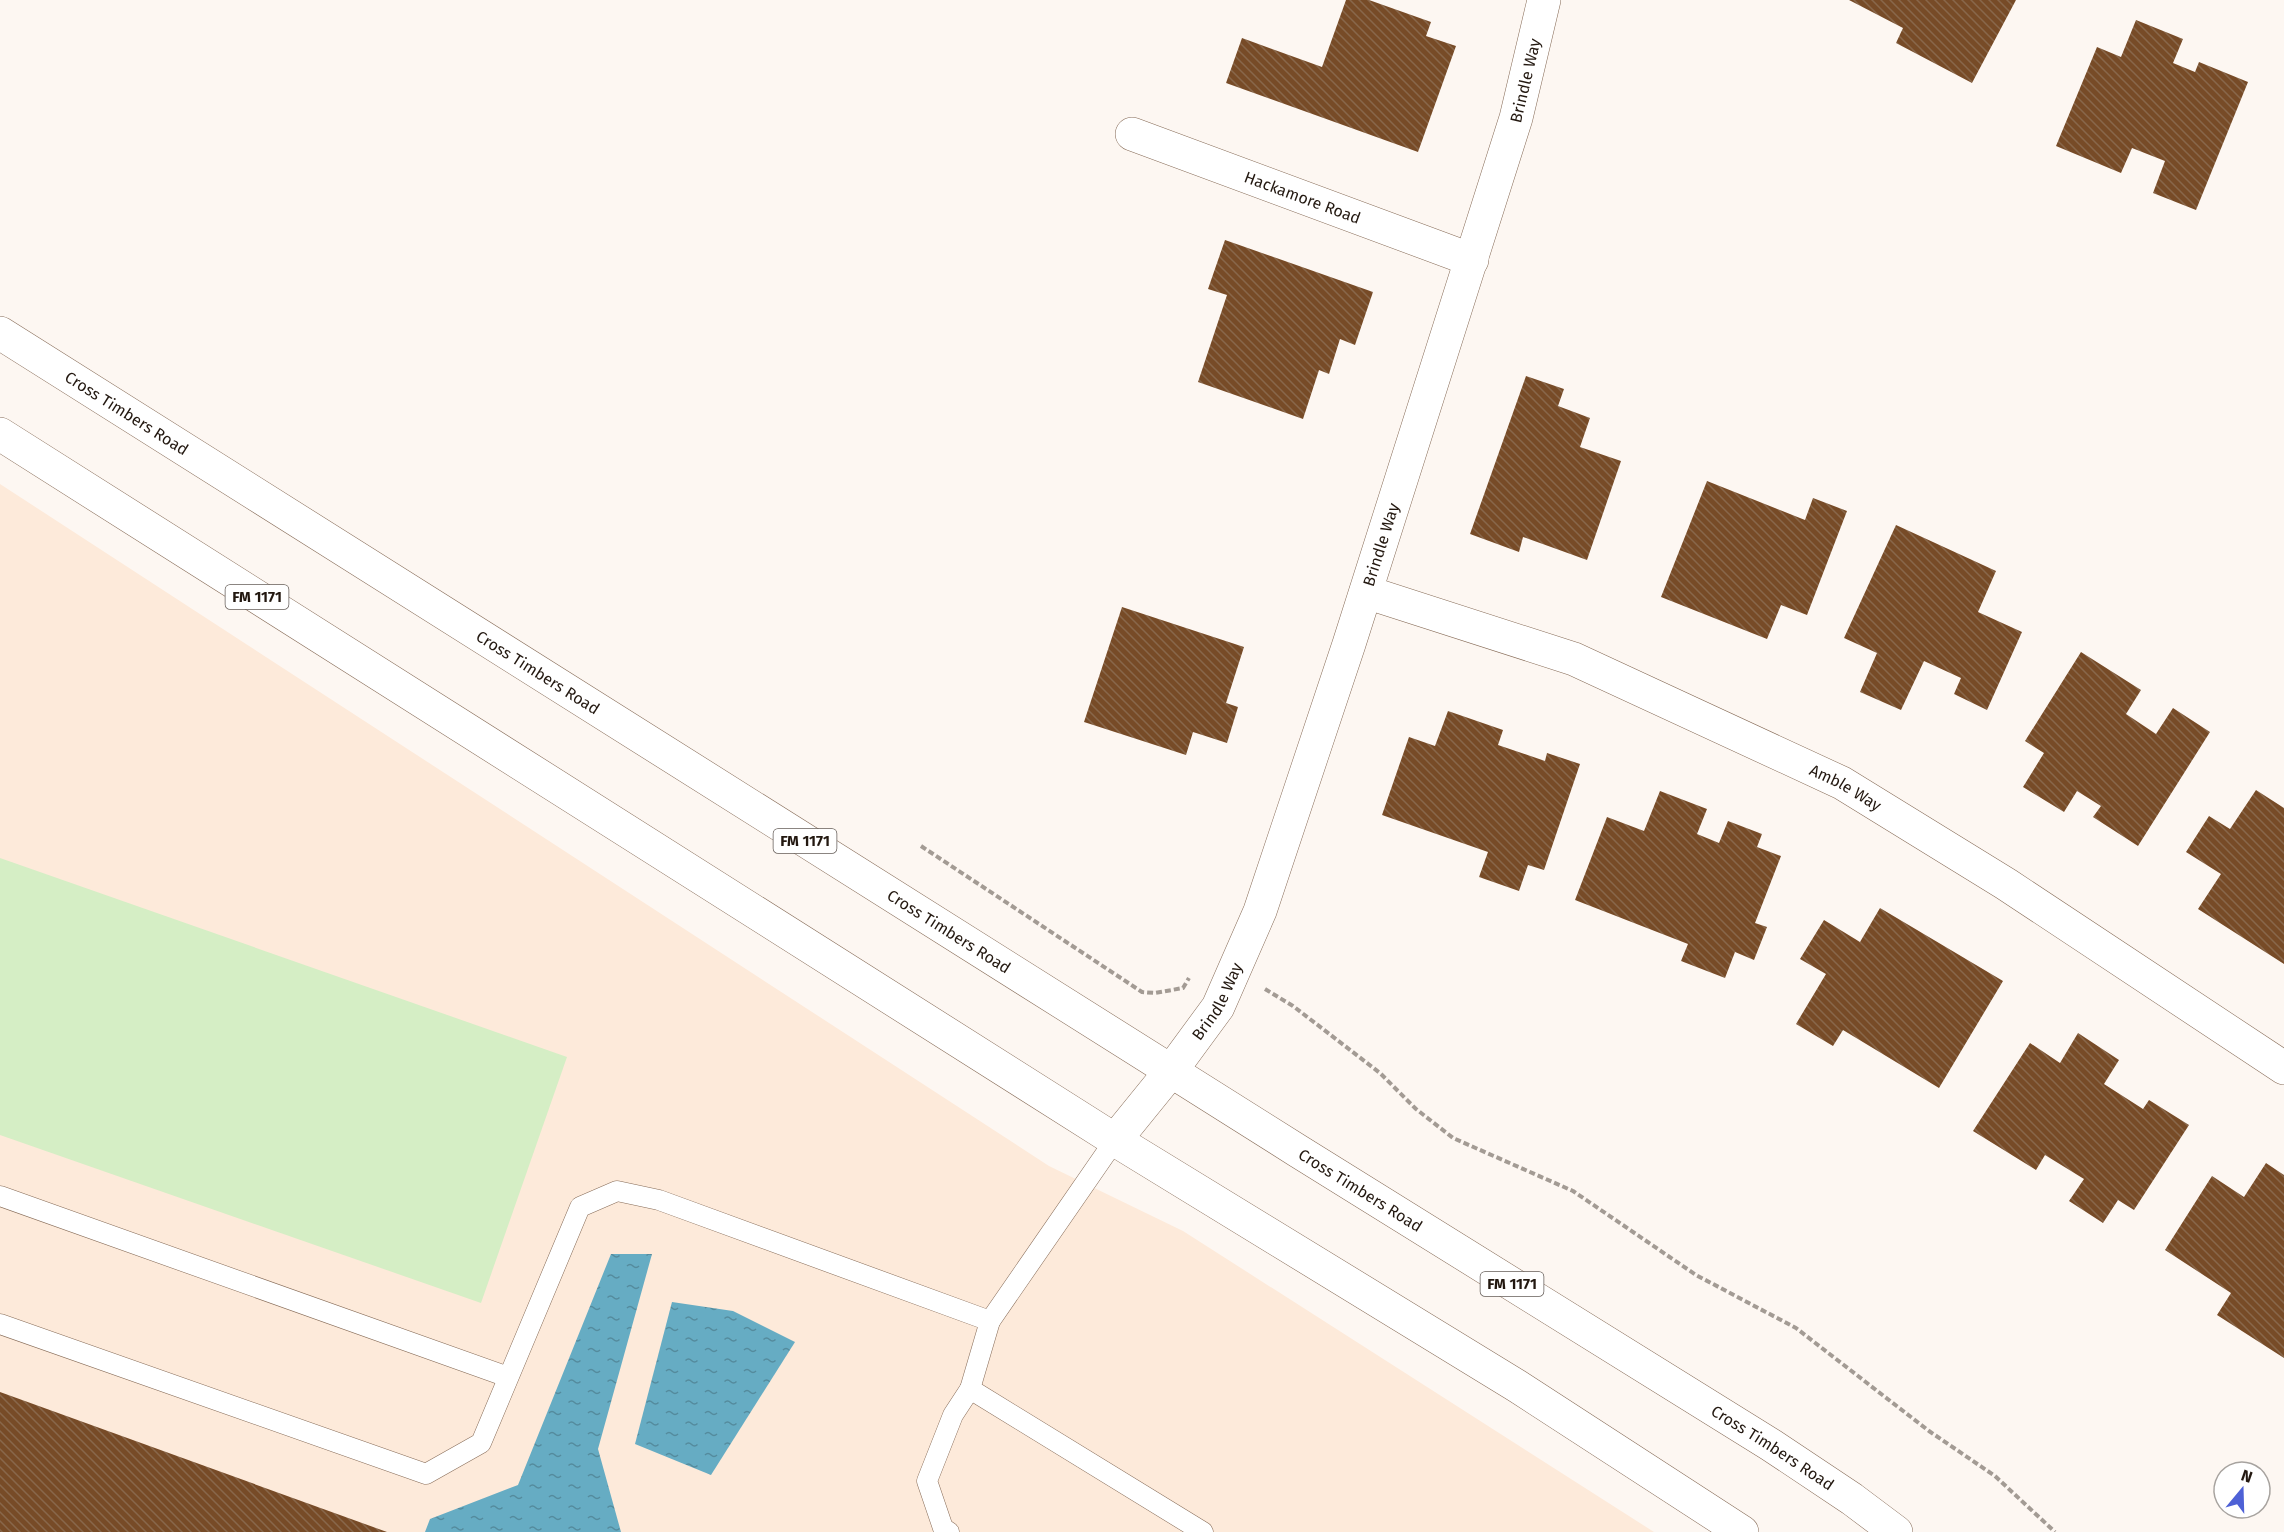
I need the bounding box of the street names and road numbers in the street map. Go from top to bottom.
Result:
street label: Brindle Way [1506,36,1544,125]
street label: Hackamore Road [1242,167,1363,227]
street label: Cross Timbers Road [62,367,192,459]
street label: Brindle Way [1359,501,1403,588]
road number: FM 1171 [226,585,288,609]
street label: Cross Timbers Road [473,626,603,718]
street label: Amble Way [1807,760,1885,815]
road number: FM 1171 [774,829,836,853]
street label: Cross Timbers Road [884,885,1014,977]
street label: Brindle Way [1188,959,1246,1044]
street label: Cross Timbers Road [1295,1144,1426,1236]
road number: FM 1171 [1480,1272,1544,1296]
street label: Cross Timbers Road [1708,1401,1838,1494]

